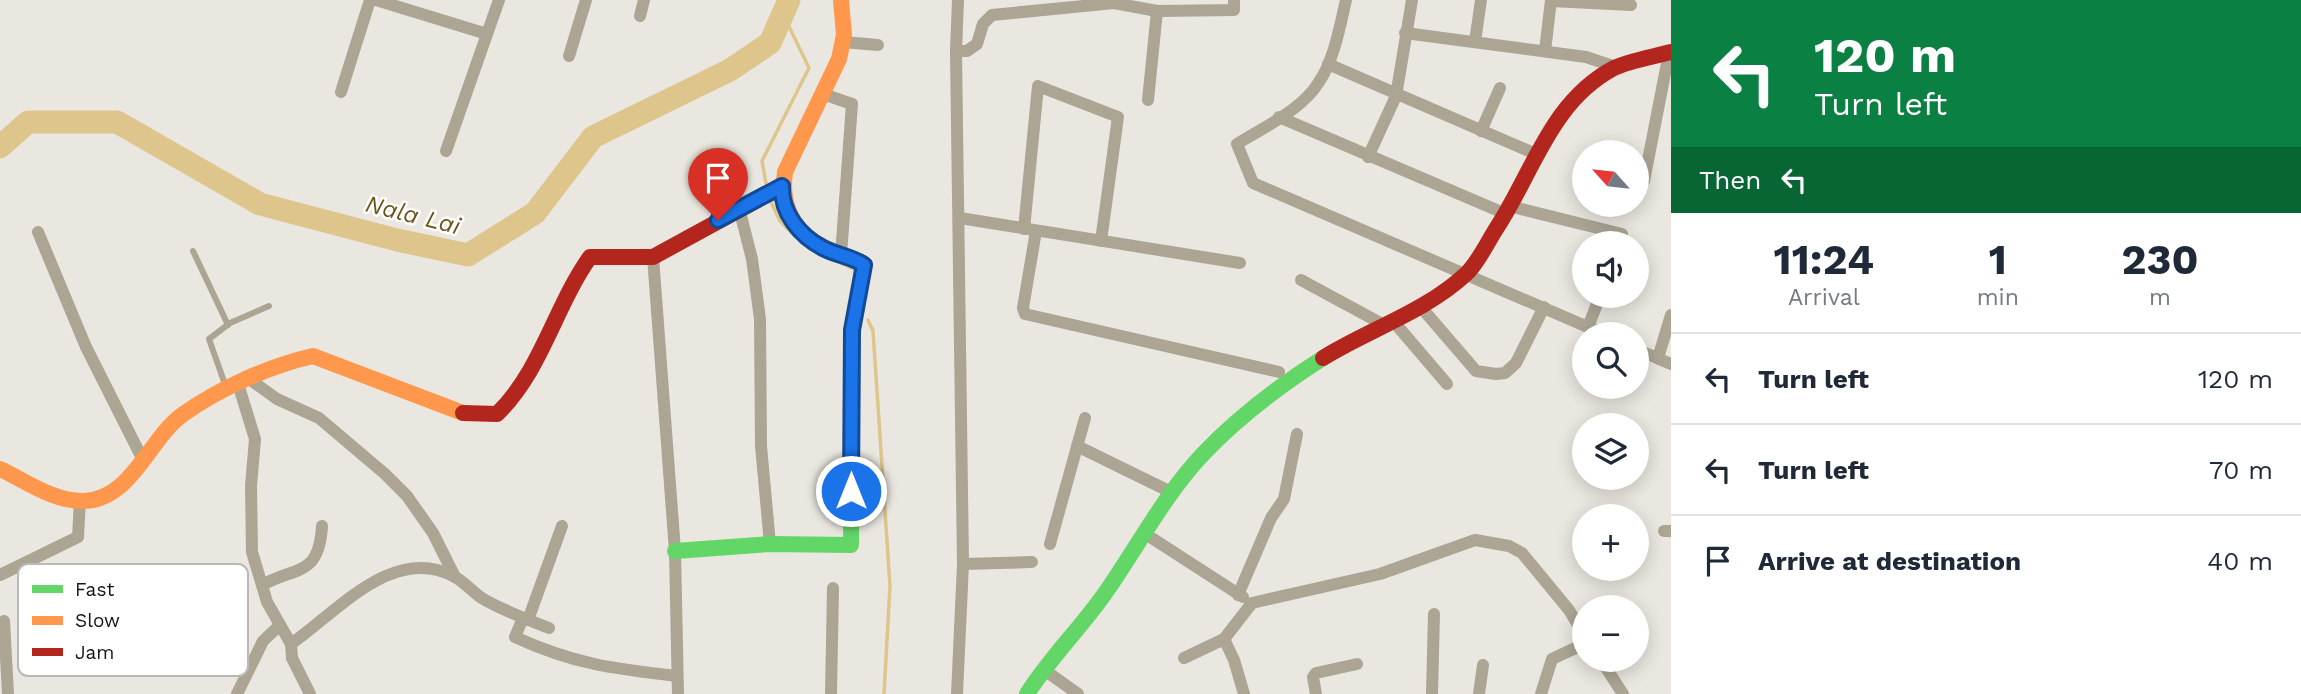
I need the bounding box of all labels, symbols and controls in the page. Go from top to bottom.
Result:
text: 120 m [1814,26,1956,84]
icon: left [1699,28,1790,119]
text: Turn left [1814,85,1947,123]
north arrow [1572,140,1648,217]
map controls [1572,140,1649,672]
pin [688,148,748,220]
icon: arrive [699,159,737,197]
icon: left [1775,161,1813,199]
text: Then [1699,165,1761,195]
water label: Nala Lai [363,190,464,240]
button: sound [1572,231,1649,308]
text: 11:24 [1774,235,1874,284]
text: 1 [1989,235,2007,284]
text: 230 [2121,235,2198,284]
text: Arrival [1788,284,1860,311]
text: min [1977,284,2019,311]
text: m [2149,284,2171,311]
button: search [1572,322,1649,399]
icon: left [1699,360,1737,398]
text: Turn left [1758,364,1869,394]
text: 120 m [2198,364,2273,394]
button: layers [1572,413,1649,490]
icon: left [1699,451,1737,489]
position arrow [814,454,888,528]
text: Turn left [1758,455,1869,485]
text: 70 m [2209,455,2273,485]
button: + [1572,504,1649,581]
icon: arrive [1699,542,1737,580]
text: Arrive at destination [1758,546,2021,576]
text: 40 m [2207,546,2273,576]
legend [18,564,248,676]
text: Fast [75,578,114,601]
button: − [1572,595,1649,672]
text: Slow [75,609,120,632]
text: Jam [75,641,114,664]

